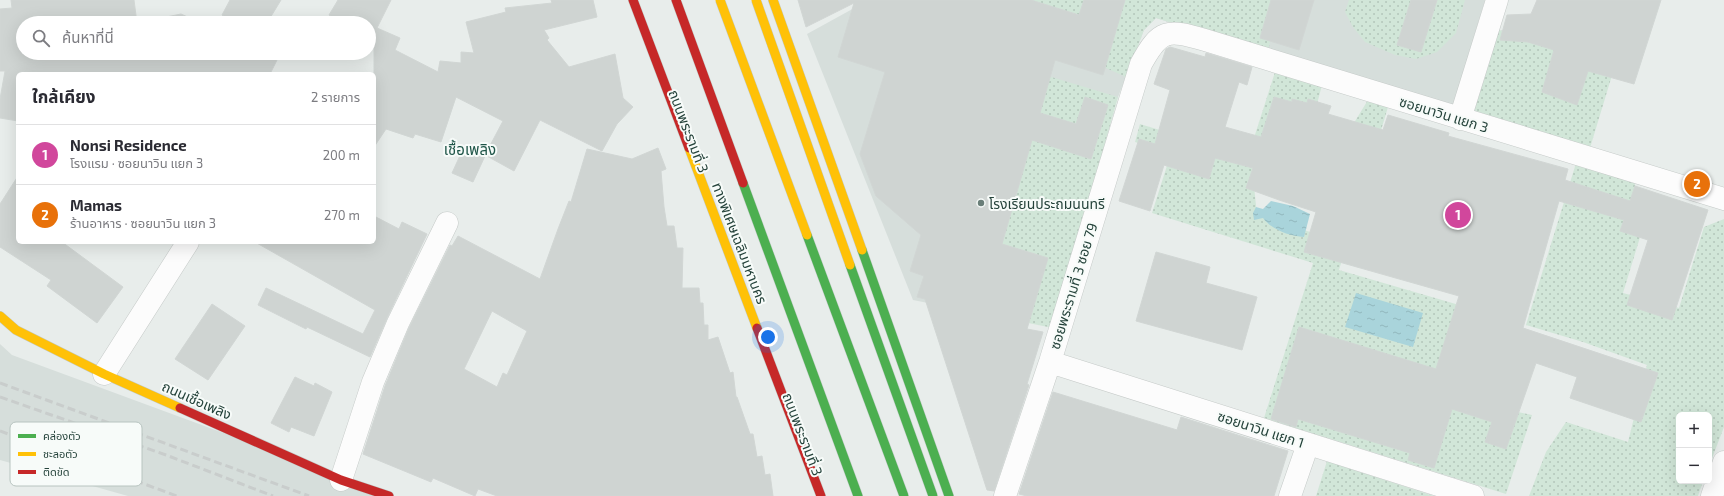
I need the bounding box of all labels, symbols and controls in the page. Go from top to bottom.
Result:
search box [16,16,376,60]
icon: search [30,27,52,49]
text: ค้นหาที่นี่ [62,28,114,46]
text: ใกล้เคียง [32,86,95,106]
street label: ถนนพระรามที่ 3 [665,87,714,175]
text: 2 รายการ [311,89,360,105]
street label: ซอยนาวิน แยก 3 [1397,92,1491,136]
text: Nonsi Residence [70,136,187,154]
district label: เชื้อเพลิง [444,139,496,158]
text: 1 [42,147,48,163]
text: 200 m [323,147,360,163]
text: โรงแรม · ซอยนาวิน แยก 3 [70,155,203,171]
pin: 2 [1684,169,1710,199]
street label: ทางพิเศษเฉลิมมหานคร [709,180,771,306]
place label: โรงเรียนประถมนนทรี [989,195,1105,212]
text: Mamas [70,196,122,214]
marker: โรงเรียนประถมนนทรี [976,198,986,208]
pin: 1 [1445,200,1471,230]
text: 2 [41,207,49,223]
text: 270 m [324,207,360,223]
text: ร้านอาหาร · ซอยนาวิน แยก 3 [70,215,216,231]
street label: ซอยพระรามที่ 3 ซอย 79 [1045,220,1100,351]
your location [758,327,778,347]
street label: ถนนเชื้อเพลิง [160,376,235,423]
street label: ถนนพระรามที่ 3 [779,390,828,478]
street label: ซอยนาวิน แยก 1 [1216,407,1306,451]
map controls [1676,412,1712,484]
button: + [1676,412,1712,448]
legend [10,422,142,486]
text: คล่องตัว [43,429,81,442]
text: ชะลอตัว [43,447,78,460]
button: − [1676,448,1712,484]
text: ติดขัด [43,465,70,478]

